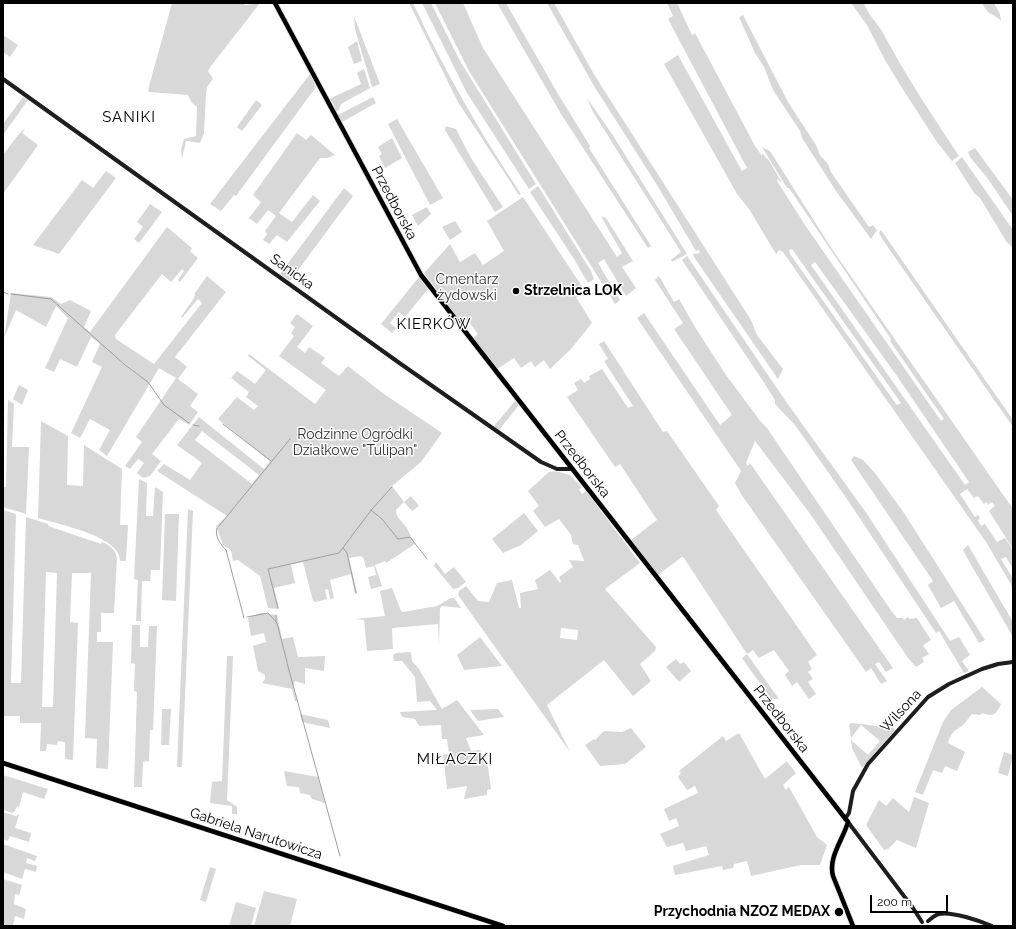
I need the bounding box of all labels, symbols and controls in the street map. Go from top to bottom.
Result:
district label: SANIKI [102,108,156,126]
street label: Przedborska [368,163,420,243]
street label: Sanicka [267,250,317,294]
park label: Cmentarz żydowski [436,272,498,304]
place label: Strzelnica LOK [524,283,622,299]
marker: Strzelnica LOK [511,286,521,296]
district label: KIERKÓW [397,315,471,333]
park label: Rodzinne Ogródki Działkowe "Tulipan" [293,427,417,460]
street label: Przedborska [550,427,614,501]
street label: Przedborska [749,682,813,756]
street label: Wilsona [877,686,925,736]
district label: MIŁACZKI [417,750,493,768]
street label: Gabriela Narutowicza [188,805,324,863]
scale bar [872,887,950,913]
text: 200 m [877,895,912,909]
place label: Przychodnia NZOZ MEDAX [654,904,830,920]
marker: Przychodnia NZOZ MEDAX [833,906,845,918]

